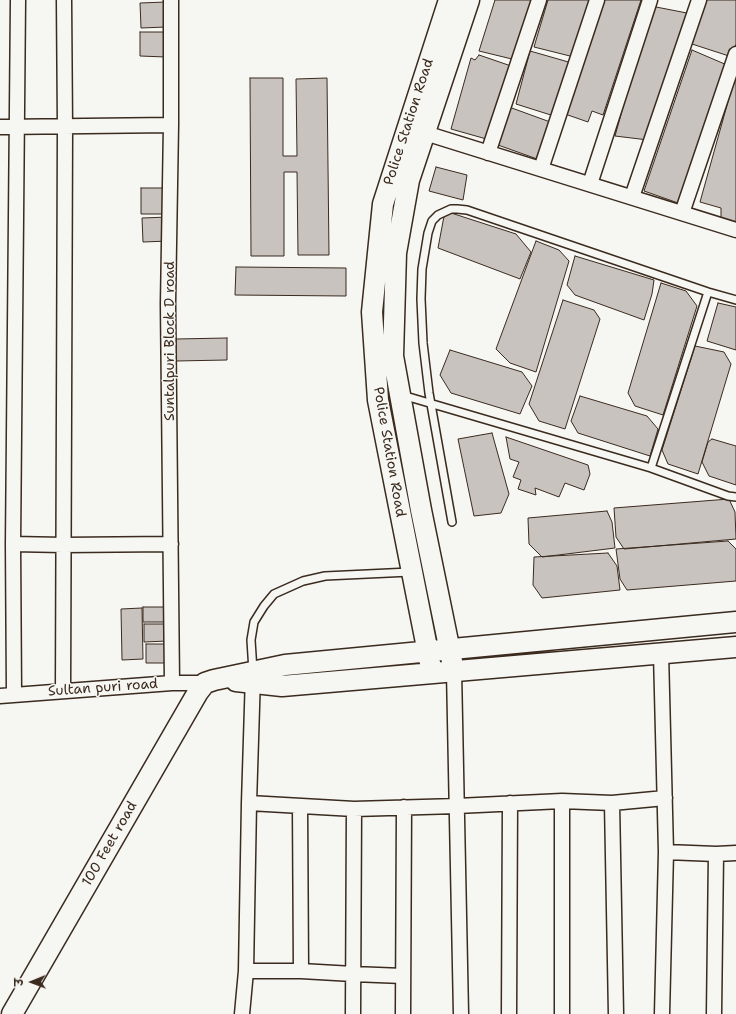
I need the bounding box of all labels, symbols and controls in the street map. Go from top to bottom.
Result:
street label: Police Station Road [381,57,437,187]
street label: Suntalpuri Block D road [162,261,178,421]
street label: Police Station Road [369,386,409,518]
street label: Sultan puri road [48,676,158,700]
street label: 100 Feet road [79,799,141,889]
north arrow [12,962,52,1002]
text: उ [12,978,27,986]

